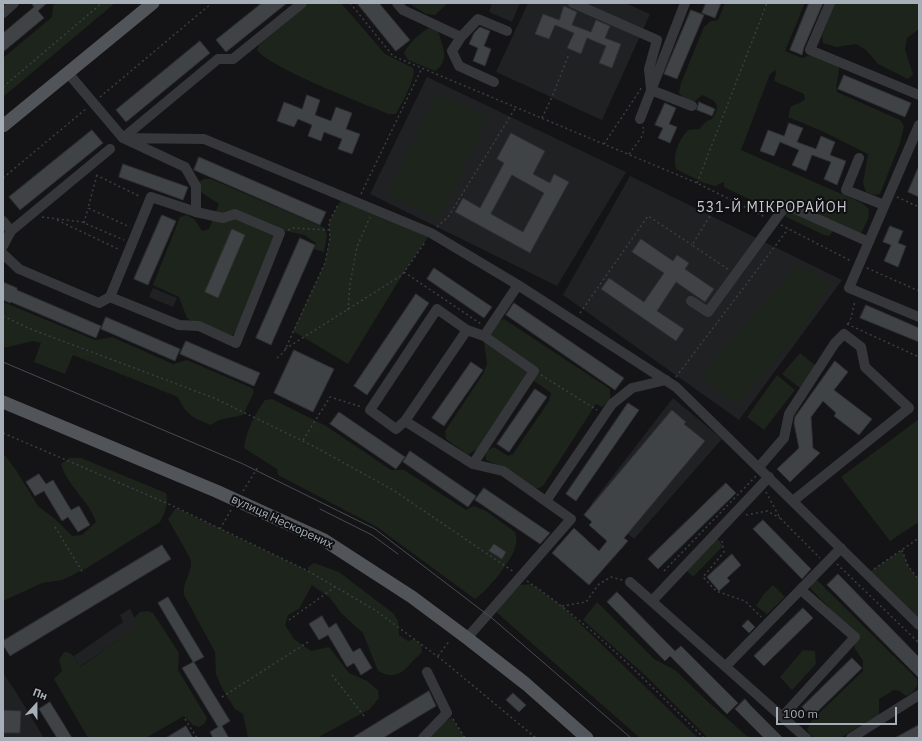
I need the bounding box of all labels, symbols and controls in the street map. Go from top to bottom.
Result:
district label: 531-Й МІКРОРАЙОН [696,200,848,216]
street label: вулиця Нескорених [229,492,335,552]
north arrow [16,685,56,725]
text: Пн [31,685,50,703]
scale bar [778,699,899,725]
text: 100 m [783,706,818,721]

